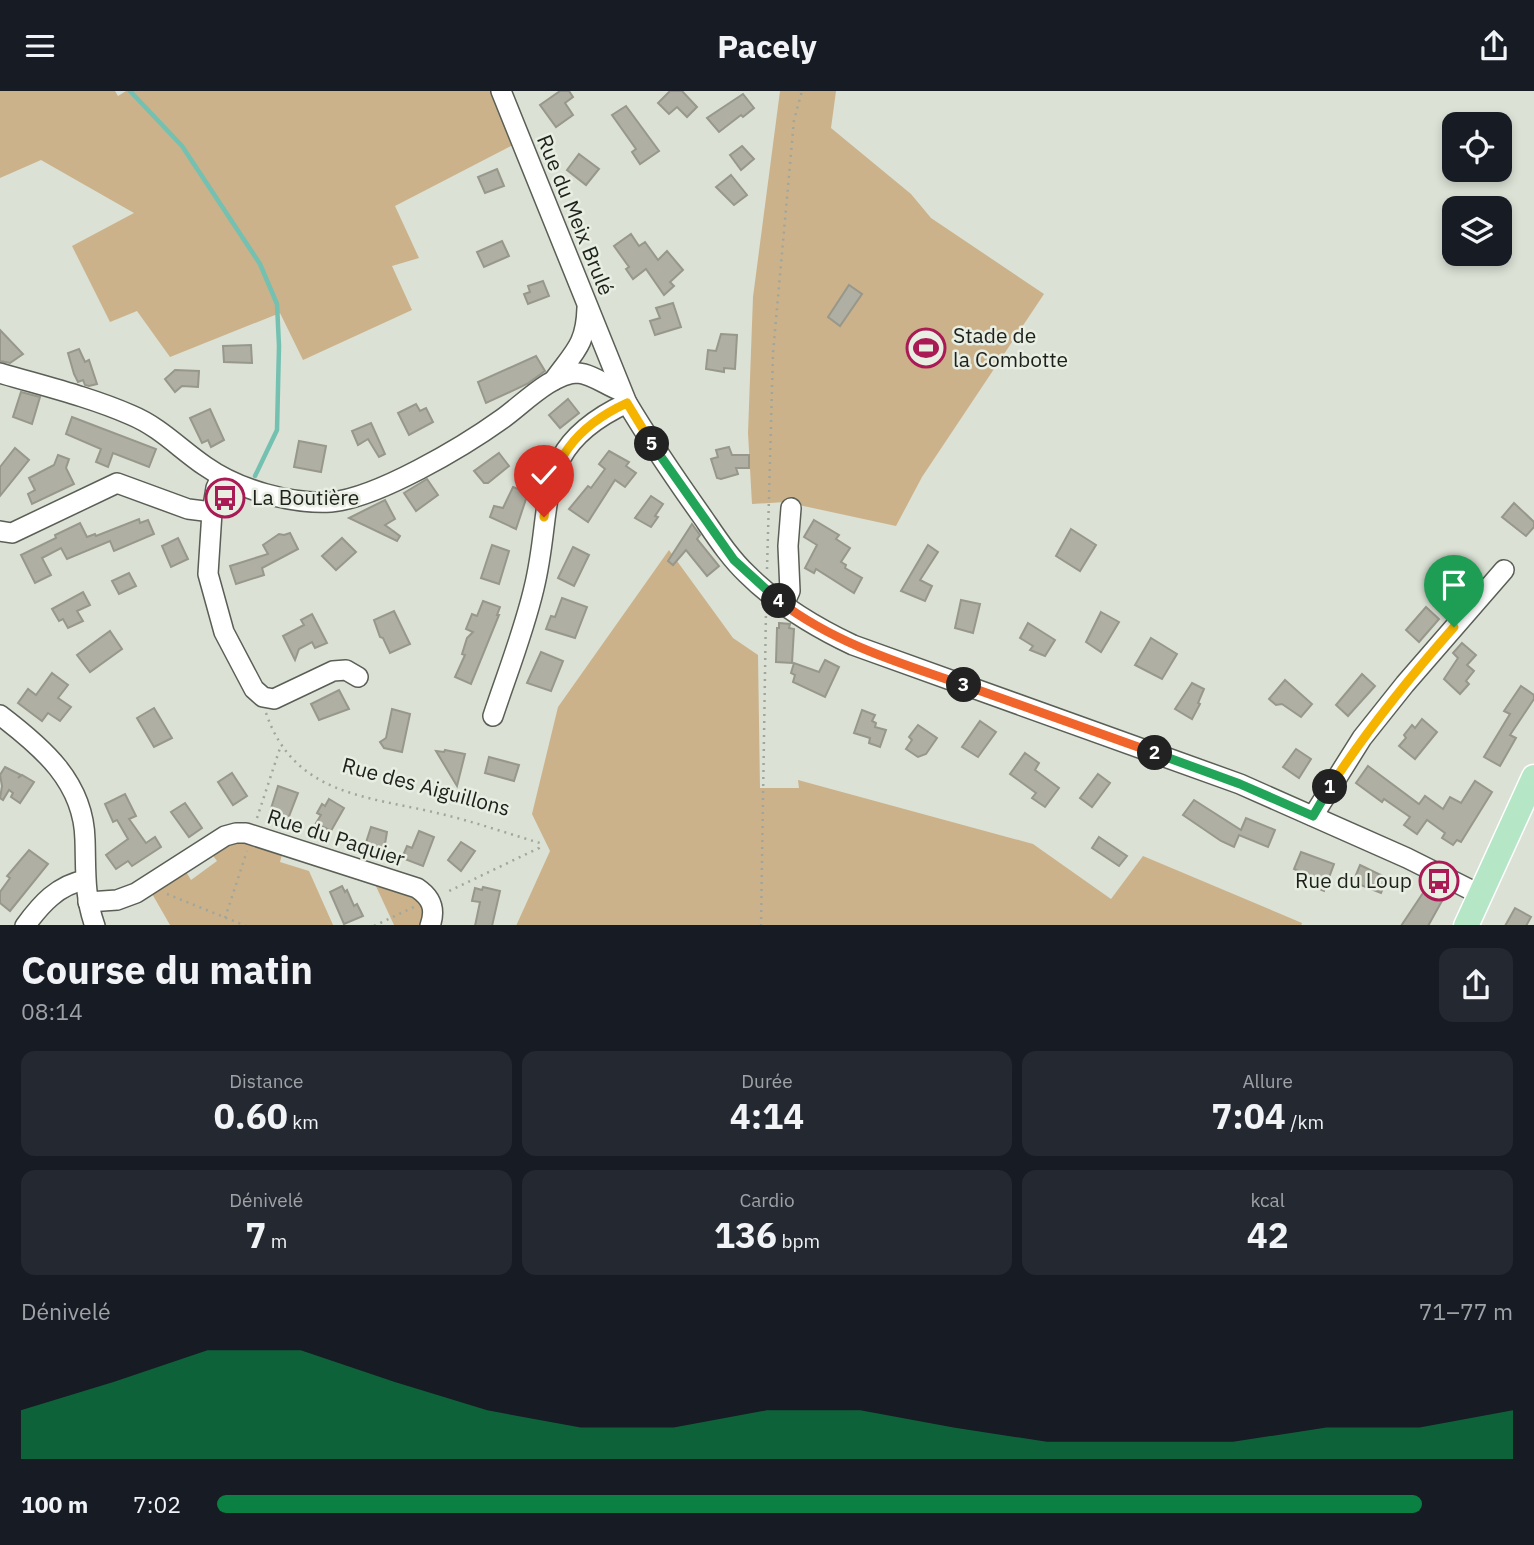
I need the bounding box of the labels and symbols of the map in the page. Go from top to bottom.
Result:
street label: Rue du Meix Brulé [531,130,621,299]
place label: Stade de la Combotte [953,321,1068,373]
sports icon: Stade de la Combotte [905,327,947,369]
pin: 5 [634,427,670,461]
pin [514,445,574,517]
bus stop icon: La Boutière [204,477,246,519]
place label: La Boutière [252,483,359,511]
pin [1424,555,1484,627]
pin: 4 [762,583,796,619]
pin: 3 [946,667,982,703]
pin: 2 [1138,735,1172,771]
street label: Rue des Aiguillons [339,750,513,822]
pin: 1 [1312,769,1348,805]
street label: Rue du Paquier [264,802,409,873]
bus stop icon: Rue du Loup [1418,860,1460,902]
place label: Rue du Loup [1295,866,1412,894]

